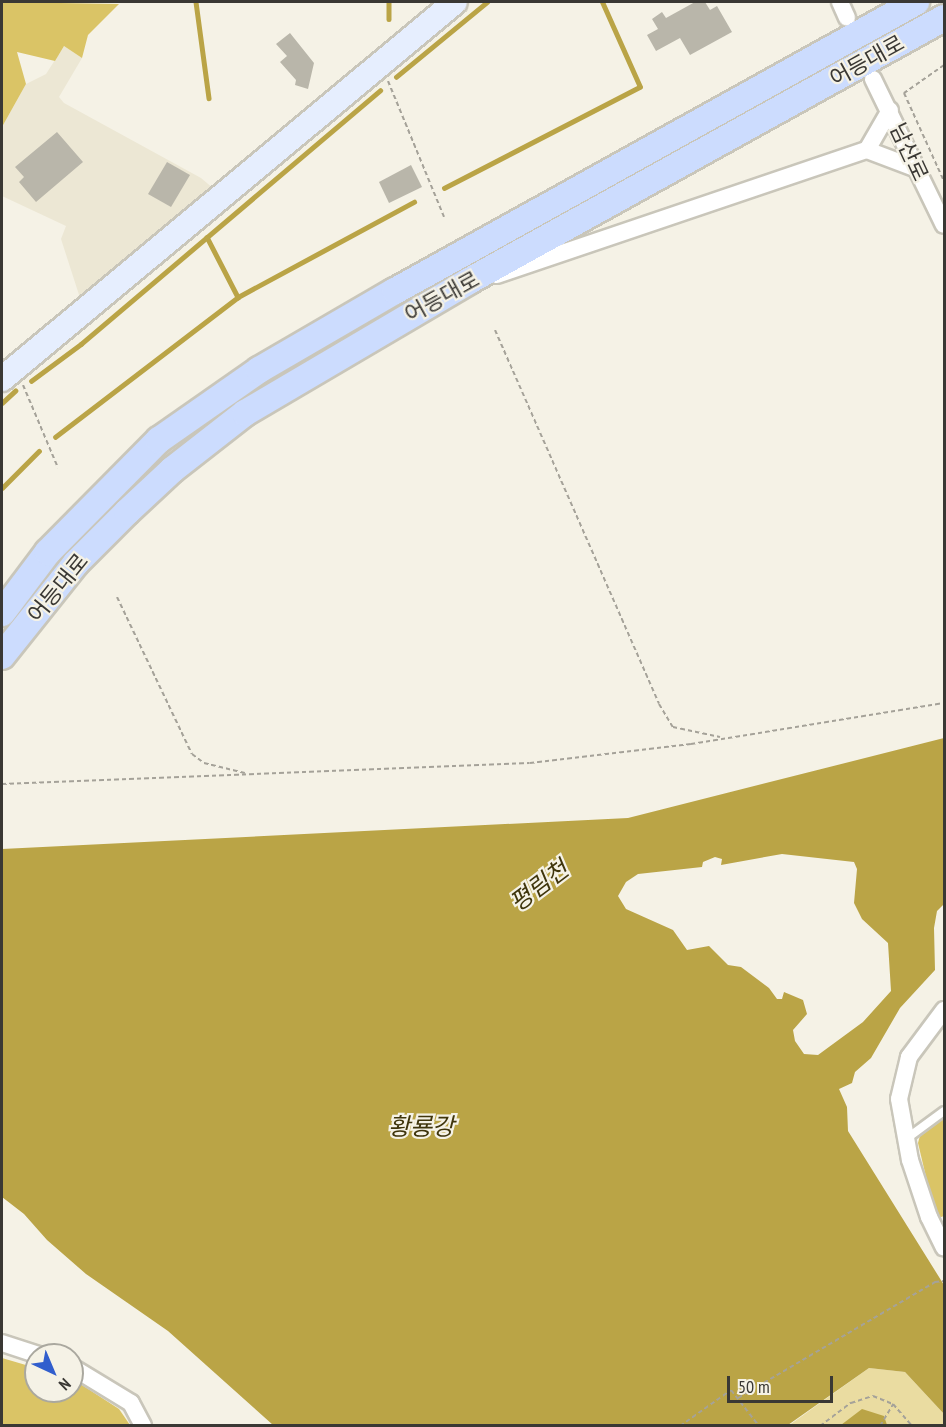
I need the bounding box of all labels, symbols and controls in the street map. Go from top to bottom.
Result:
street label: 어등대로 [825,30,909,92]
street label: 남산로 [884,119,934,185]
street label: 어등대로 [400,266,484,328]
street label: 어등대로 [22,548,94,628]
water label: 평림천 [504,855,574,917]
water label: 황룡강 [388,1113,454,1141]
north arrow [24,1343,84,1403]
scale bar [730,1364,836,1402]
text: N [55,1374,75,1395]
text: 50 m [738,1375,770,1398]

